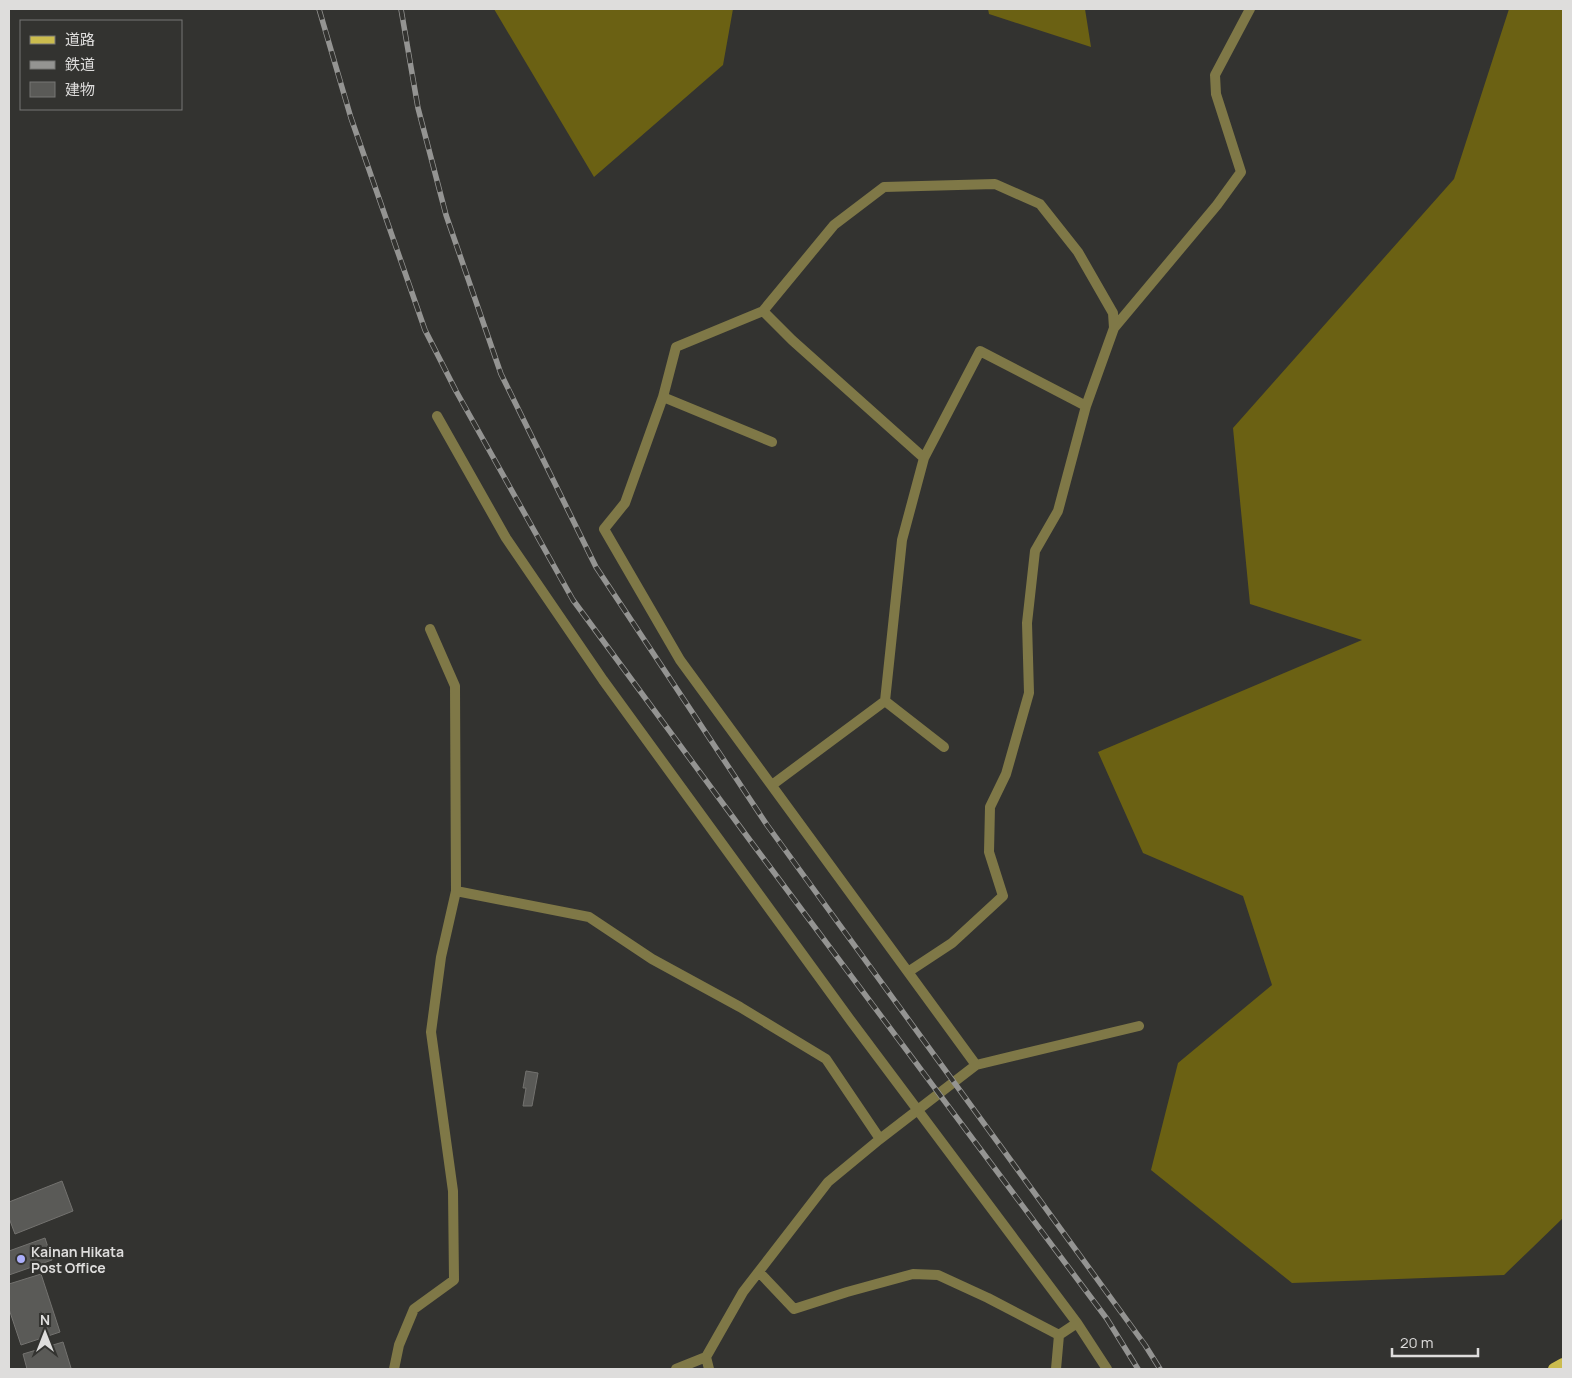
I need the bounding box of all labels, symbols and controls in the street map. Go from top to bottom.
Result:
legend [20,20,182,110]
text: 道路 [65,29,95,50]
text: 鉄道 [65,54,95,75]
text: 建物 [65,79,95,100]
place label: Kainan Hikata Post Office [31,1242,124,1277]
marker: Kainan Hikata Post Office [15,1253,27,1265]
north arrow [20,1308,70,1358]
text: N [40,1310,50,1329]
scale bar [1392,1326,1478,1358]
text: 20 m [1400,1332,1433,1353]

